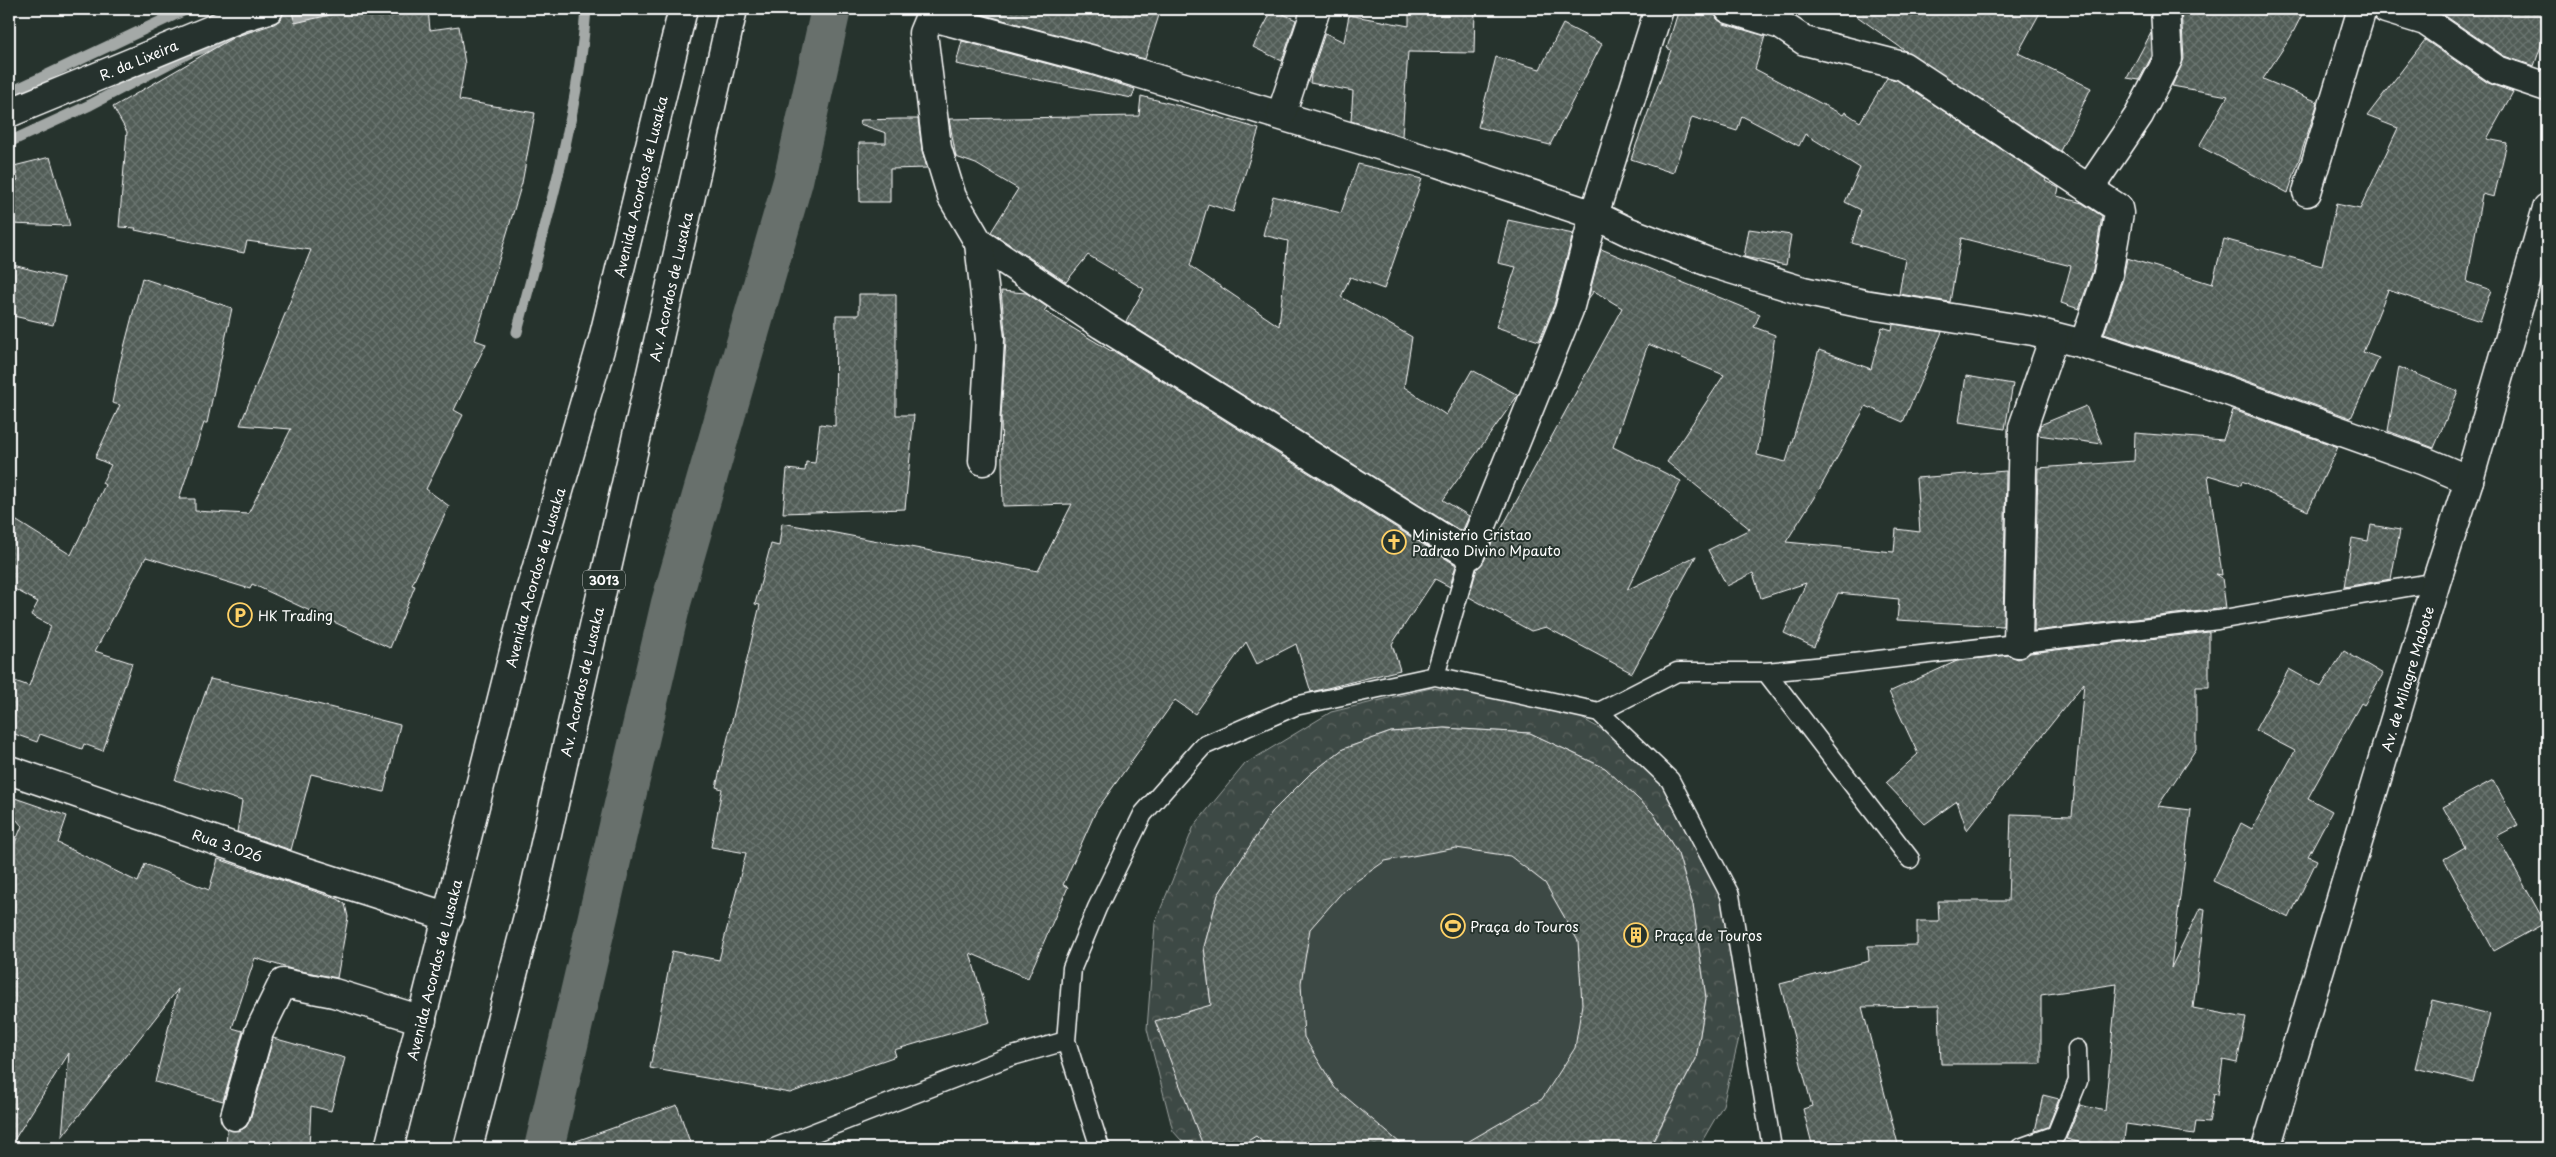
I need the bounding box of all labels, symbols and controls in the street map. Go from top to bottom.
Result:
street label: R. da Lixeira [96,34,181,85]
street label: Avenida Acordos de Lusaka [608,93,672,279]
street label: Av. Acordos de Lusaka [643,210,698,363]
street label: Avenida Acordos de Lusaka [500,485,570,670]
place label: Ministerio Cristao Padrao Divino Mpauto [1412,524,1561,561]
church icon: Ministerio Cristao Padrao Divino Mpauto [1381,529,1407,555]
road number: 3013 [583,570,625,590]
parking icon: HK Trading [227,602,253,628]
street label: Av. de Milagre Mabote [2375,603,2439,754]
place label: HK Trading [258,605,333,626]
street label: Av. Acordos de Lusaka [554,605,609,758]
street label: Rua 3.026 [190,823,266,867]
street label: Avenida Acordos de Lusaka [401,877,467,1062]
sports icon: Praça do Touros [1440,913,1466,939]
place label: Praça do Touros [1470,916,1579,937]
building icon: Praça de Touros [1623,922,1649,948]
place label: Praça de Touros [1654,925,1762,946]

